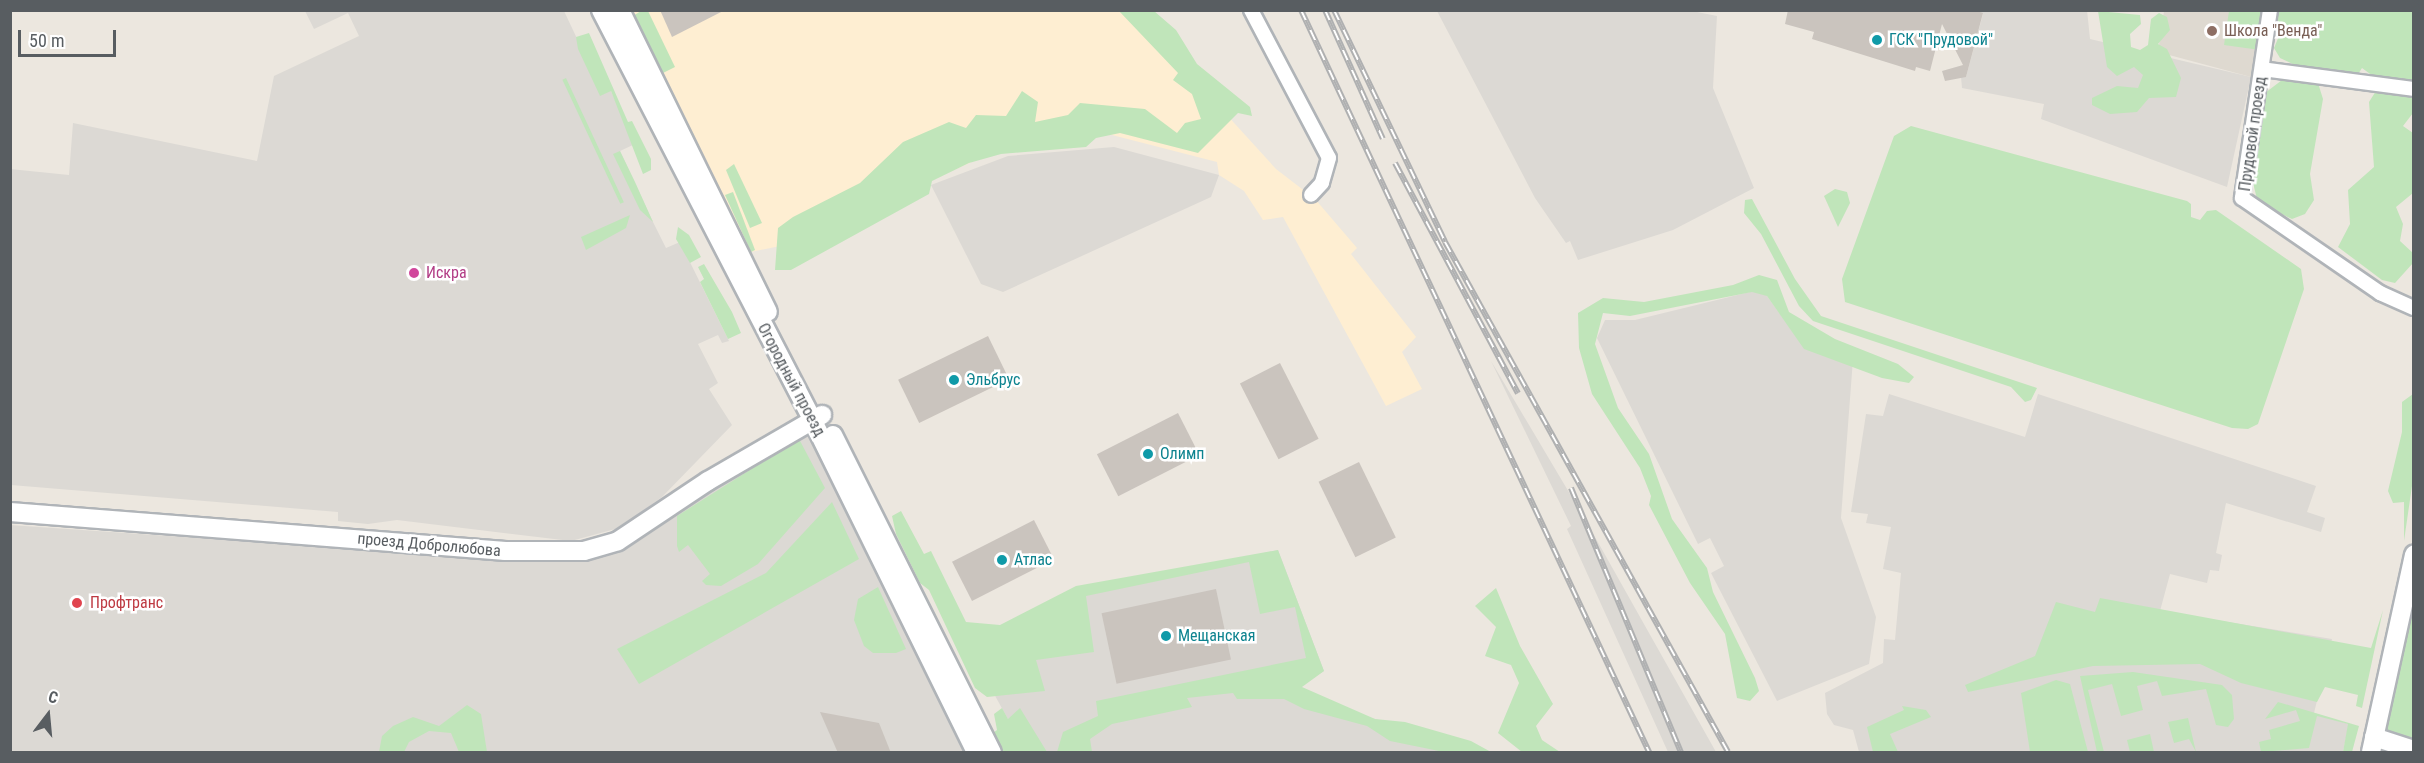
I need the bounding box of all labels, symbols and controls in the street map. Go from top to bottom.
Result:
scale bar [21,18,118,56]
place label: Школа "Венда" [2224,21,2322,41]
marker: Школа "Венда" [2205,24,2219,38]
text: 50 m [29,30,64,51]
place label: ГСК "Прудовой" [1889,30,1993,50]
marker: ГСК "Прудовой" [1870,33,1884,47]
street label: Прудовой проезд [2235,75,2271,193]
place label: Искра [426,263,467,283]
marker: Искра [407,266,421,280]
street label: Огородный проезд [753,320,829,440]
place label: Эльбрус [966,370,1020,390]
marker: Эльбрус [947,373,961,387]
place label: Олимп [1160,444,1204,464]
marker: Олимп [1141,447,1155,461]
street label: проезд Добролюбова [356,529,502,561]
place label: Атлас [1014,550,1052,570]
marker: Атлас [995,553,1009,567]
place label: Профтранс [90,593,163,613]
marker: Профтранс [68,594,86,612]
place label: Мещанская [1178,626,1255,646]
marker: Мещанская [1159,629,1173,643]
north arrow [18,685,78,745]
text: С [46,687,60,708]

